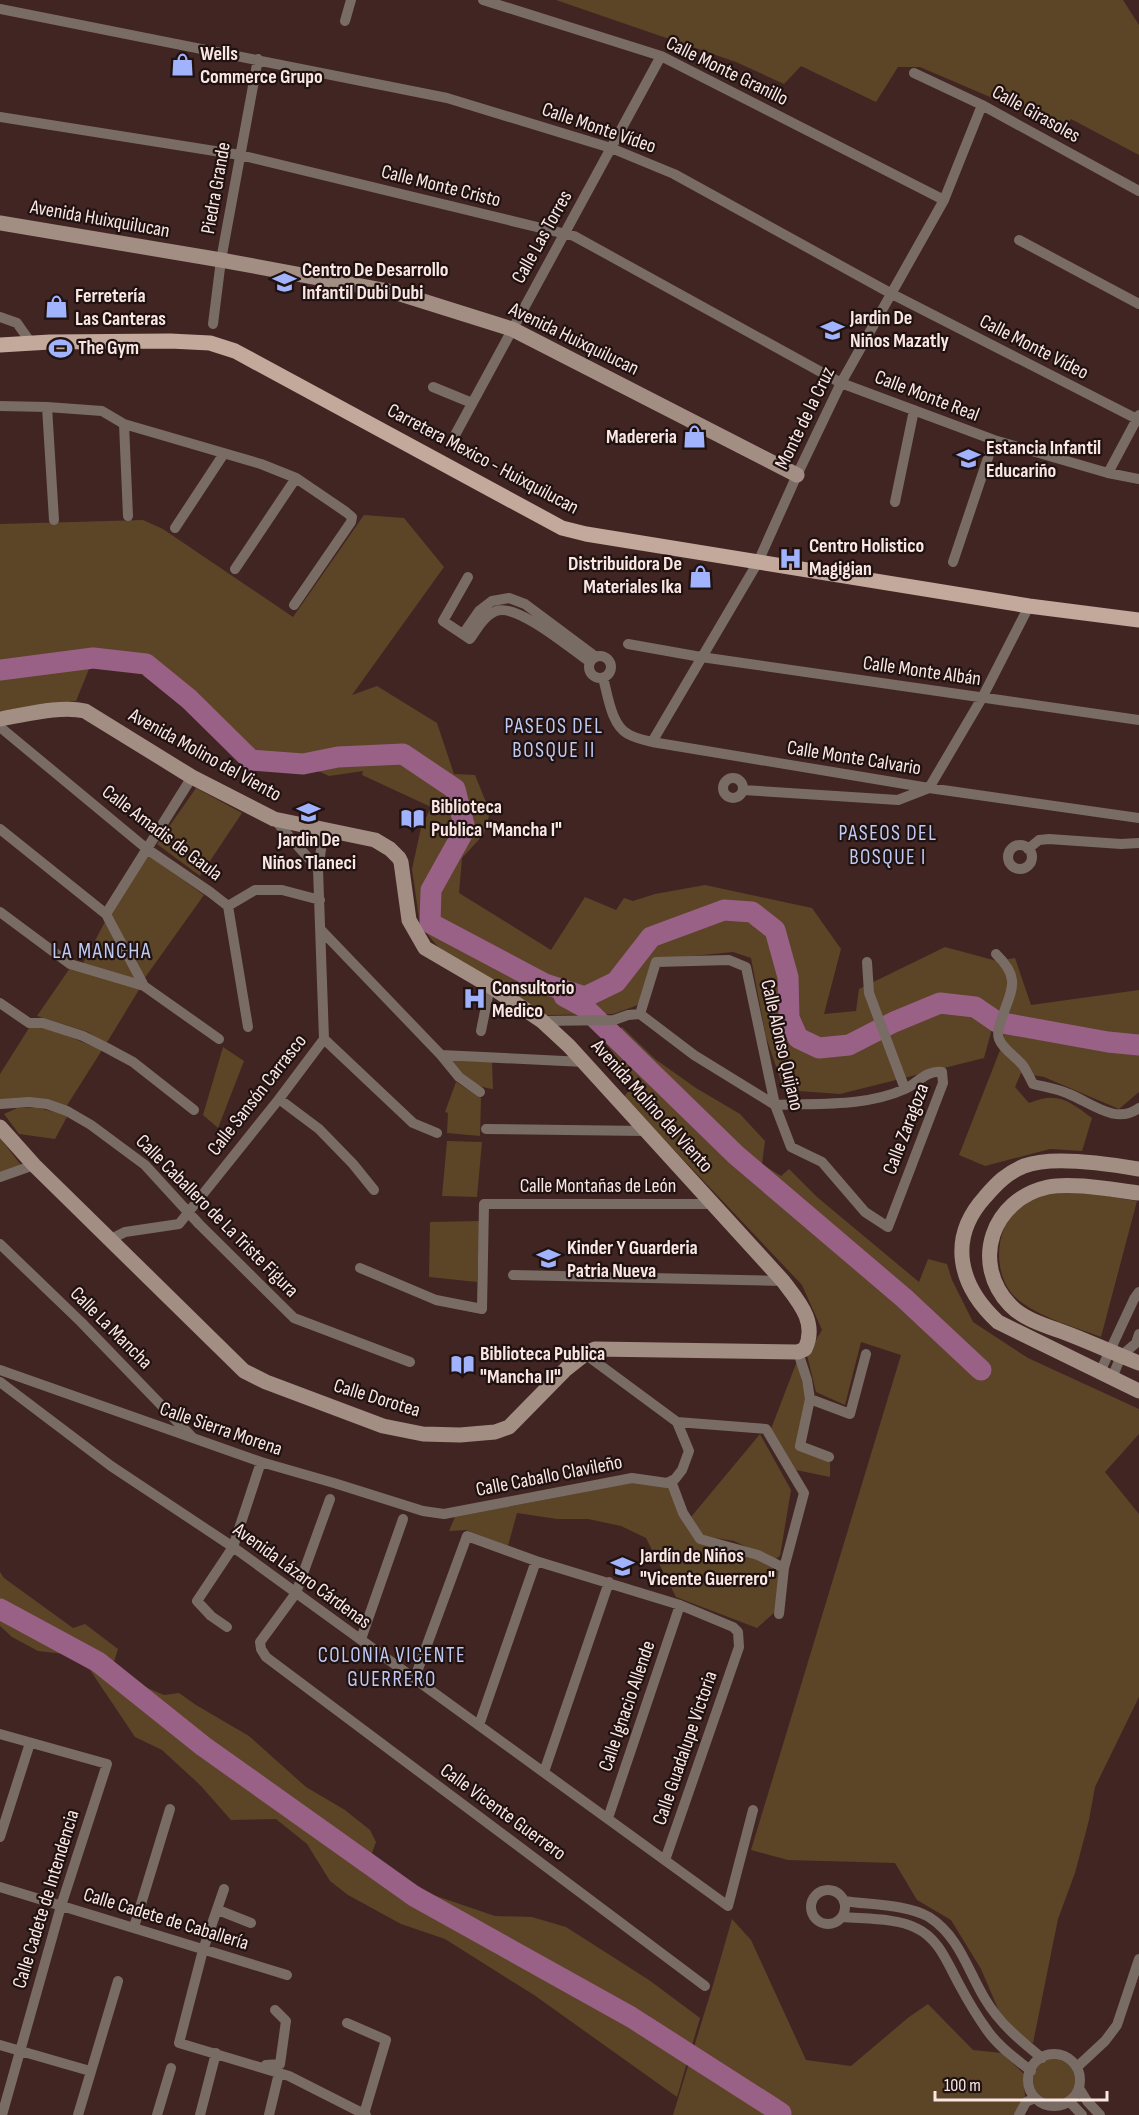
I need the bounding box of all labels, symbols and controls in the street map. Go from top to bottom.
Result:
street label: Calle Monte Granillo [662,31,792,111]
place label: Wells Commerce Grupo [200,42,323,89]
shop icon: Wells Commerce Grupo [169,52,195,78]
street label: Calle Girasoles [988,80,1084,148]
street label: Calle Monte Vídeo [539,97,659,159]
street label: Piedra Grande [196,140,236,236]
street label: Calle Monte Cristo [379,160,503,212]
street label: Calle Las Torres [507,186,577,288]
street label: Avenida Huixquilucan [27,195,172,243]
place label: Centro De Desarrollo Infantil Dubi Dubi [302,258,449,305]
school or university icon: Centro De Desarrollo Infantil Dubi Dubi [271,269,297,295]
place label: Ferretería Las Canteras [75,284,166,331]
shop icon: Ferretería Las Canteras [44,294,70,320]
street label: Avenida Huixquilucan [504,297,643,381]
place label: Jardin De Niños Mazatly [849,306,950,353]
street label: Calle Monte Vídeo [975,309,1093,385]
school or university icon: Jardin De Niños Mazatly [819,317,845,343]
sports icon: The Gym [47,335,73,361]
place label: The Gym [78,336,139,360]
street label: Monte de la Cruz [770,363,840,473]
street label: Calle Monte Real [871,365,983,427]
street label: Carretera Mexico - Huixquilucan [383,398,583,520]
shop icon: Madereria [682,424,708,450]
place label: Madereria [606,425,677,449]
place label: Estancia Infantil Educariño [986,436,1101,483]
school or university icon: Estancia Infantil Educariño [955,446,981,472]
place label: Centro Holistico Magigian [809,534,924,581]
hospital icon: Centro Holistico Magigian [778,545,804,571]
place label: Distribuidora De Materiales Ika [568,552,682,599]
shop icon: Distribuidora De Materiales Ika [687,563,713,589]
street label: Calle Monte Albán [861,651,983,691]
street label: Avenida Molino del Viento [124,703,285,807]
district label: PASEOS DEL BOSQUE II [504,714,604,763]
street label: Calle Monte Calvario [785,736,923,780]
street label: Calle Amadis de Gaula [97,780,227,886]
place label: Biblioteca Publica "Mancha I" [431,795,562,842]
school or university icon: Jardin De Niños Tlaneci [296,800,322,826]
library icon: Biblioteca Publica "Mancha I" [400,805,426,831]
district label: PASEOS DEL BOSQUE I [838,821,938,870]
place label: Jardin De Niños Tlaneci [262,828,356,875]
district label: LA MANCHA [52,938,152,965]
place label: Consultorio Medico [492,976,574,1023]
street label: Calle Alonso Quijano [755,977,809,1113]
hospital icon: Consultorio Medico [461,986,487,1012]
street label: Calle Sansón Carrasco [202,1030,312,1160]
street label: Avenida Molino del Viento [585,1034,718,1177]
street label: Calle Zaragoza [878,1080,934,1178]
street label: Calle Caballero de La Triste Figura [131,1130,303,1302]
street label: Calle Montañas de León [520,1174,676,1198]
place label: Kinder Y Guarderia Patria Nueva [567,1236,698,1283]
school or university icon: Kinder Y Guarderia Patria Nueva [536,1246,562,1272]
street label: Calle La Mancha [65,1282,157,1374]
place label: Biblioteca Publica "Mancha II" [480,1342,605,1389]
library icon: Biblioteca Publica "Mancha II" [449,1352,475,1378]
street label: Calle Dorotea [331,1373,423,1423]
street label: Calle Sierra Morena [157,1397,285,1461]
street label: Calle Caballo Clavileño [474,1450,624,1502]
street label: Avenida Lázaro Cárdenas [228,1517,376,1634]
place label: Jardín de Niños "Vicente Guerrero" [639,1544,775,1591]
school or university icon: Jardín de Niños "Vicente Guerrero" [609,1554,635,1580]
street label: Calle Ignacio Allende [593,1638,661,1774]
district label: COLONIA VICENTE GUERRERO [318,1643,466,1692]
street label: Calle Guadalupe Victoria [647,1668,723,1828]
street label: Calle Vicente Guerrero [435,1758,571,1866]
street label: Calle Cadete de Intendencia [7,1807,85,1991]
street label: Calle Cadete de Caballería [80,1882,252,1956]
scale bar [935,2064,1108,2102]
text: 100 m [944,2075,981,2096]

